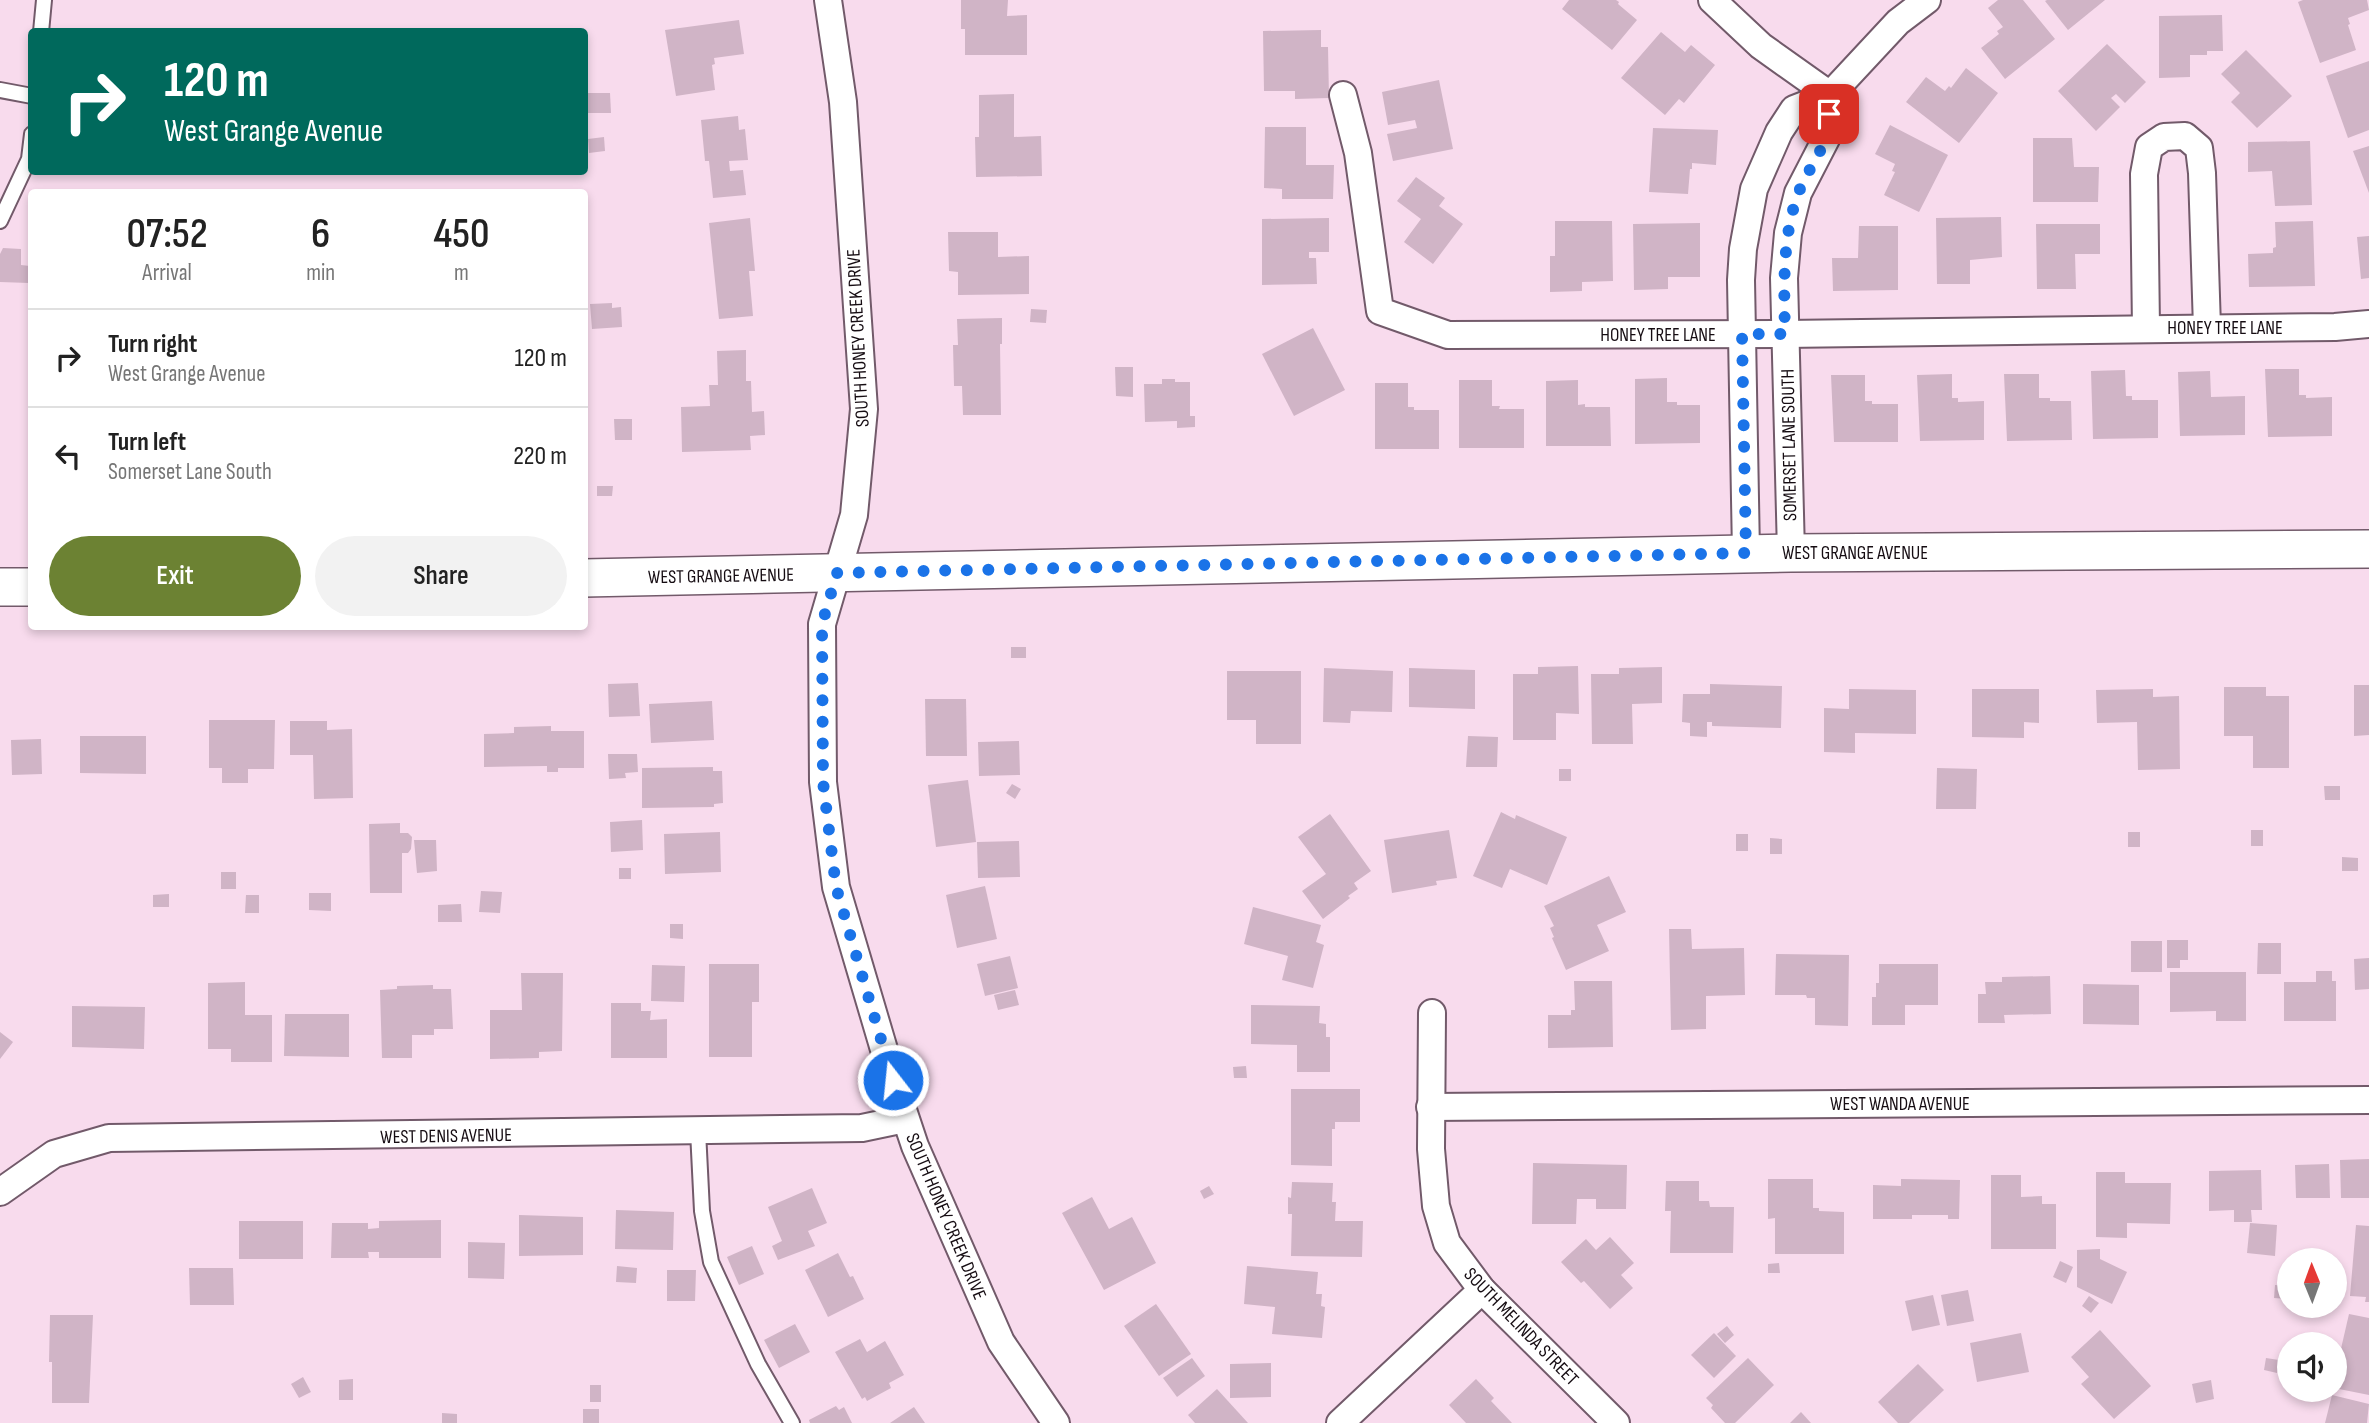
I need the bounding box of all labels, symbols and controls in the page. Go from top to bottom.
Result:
text: 120 m [164,52,269,111]
icon: right [49,56,140,147]
pin [1799,84,1859,144]
icon: arrive [1810,95,1848,133]
text: West Grange Avenue [164,112,383,151]
text: 07:52 [126,209,208,260]
text: 6 [311,209,330,260]
text: 450 [433,209,490,260]
street label: SOUTH HONEY CREEK DRIVE [842,248,875,428]
text: Arrival [142,259,192,287]
text: min [306,259,335,287]
text: m [454,259,469,287]
street label: HONEY TREE LANE [2167,317,2283,340]
street label: HONEY TREE LANE [1600,324,1716,347]
text: Turn right [108,329,197,360]
icon: right [49,339,87,377]
text: 120 m [514,343,567,374]
text: West Grange Avenue [108,360,265,388]
street label: SOMERSET LANE SOUTH [1777,369,1802,521]
text: Turn left [108,427,186,458]
icon: left [49,437,87,475]
text: 220 m [513,441,567,472]
text: Somerset Lane South [108,458,272,486]
button: Exit [49,536,301,616]
button: Share [315,536,567,616]
street label: WEST GRANGE AVENUE [1782,542,1928,565]
street label: WEST GRANGE AVENUE [648,564,794,589]
position arrow [856,1043,930,1117]
street label: WEST WANDA AVENUE [1830,1093,1970,1116]
street label: WEST DENIS AVENUE [380,1124,512,1149]
street label: SOUTH HONEY CREEK DRIVE [900,1130,991,1303]
north arrow [2277,1248,2347,1318]
map controls [2277,1248,2347,1402]
street label: SOUTH MELINDA STREET [1459,1263,1583,1391]
button: sound [2277,1332,2347,1402]

